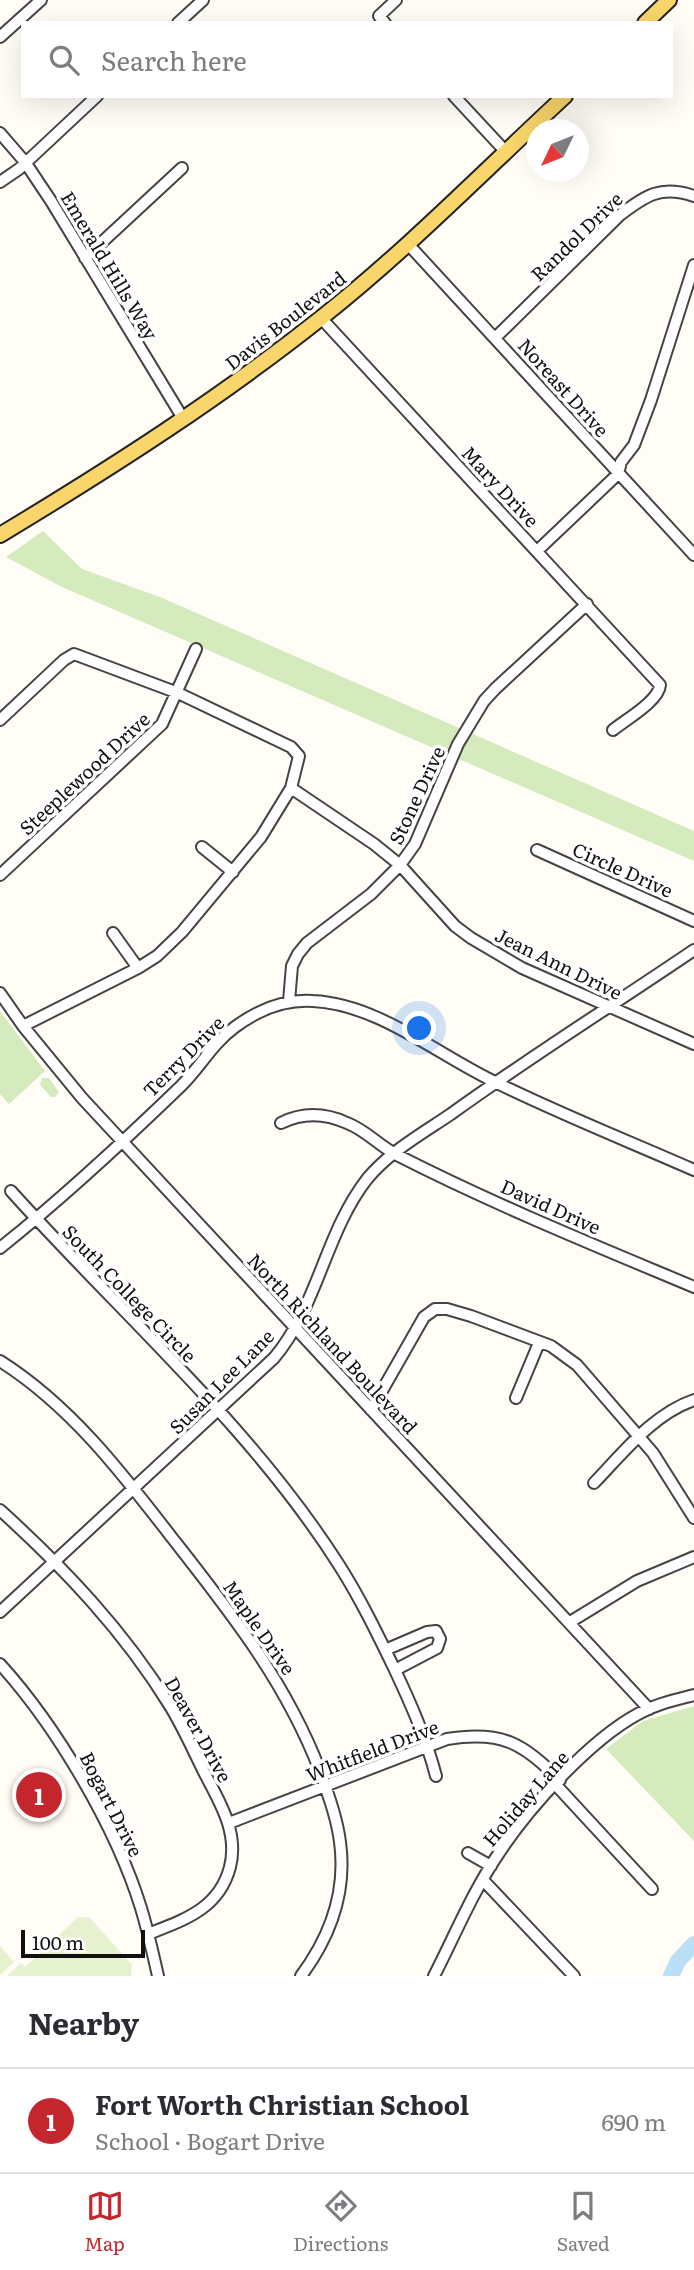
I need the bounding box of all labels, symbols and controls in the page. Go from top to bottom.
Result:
search box [21,21,673,98]
text: Search here [101,40,247,79]
icon: search [45,41,83,79]
north arrow [526,119,589,182]
street label: Emerald Hills Way [54,185,166,345]
street label: Randol Drive [524,185,628,287]
street label: Davis Boulevard [219,264,352,376]
street label: Noreast Drive [512,331,616,443]
street label: Mary Drive [456,439,546,533]
street label: Steeplewood Drive [13,705,156,841]
street label: Stone Drive [381,741,451,849]
street label: Circle Drive [568,834,678,904]
street label: Jean Ann Drive [491,920,627,1006]
street label: Terry Drive [136,1009,230,1103]
your location [402,1011,436,1045]
street label: David Drive [496,1171,606,1241]
street label: South College Circle [57,1218,203,1368]
street label: North Richland Boulevard [242,1246,425,1440]
street label: Susan Lee Lane [162,1322,280,1440]
street label: Maple Drive [217,1574,303,1680]
street label: Deaver Drive [158,1671,240,1787]
street label: Whitfield Drive [302,1712,443,1788]
street label: Holiday Lane [475,1744,575,1852]
street label: Bogart Drive [74,1747,151,1861]
pin: 1 [16,1769,62,1821]
scale bar [21,1927,145,1959]
text: 100 m [32,1928,84,1956]
text: Nearby [28,2000,139,2044]
text: Fort Worth Christian School [95,2084,469,2123]
text: 1 [46,2104,56,2138]
text: 690 m [601,2104,666,2138]
text: School · Bogart Drive [95,2123,325,2157]
tab: Map [84,2187,125,2257]
tab: Directions [293,2187,388,2257]
tab: Saved [557,2187,610,2257]

